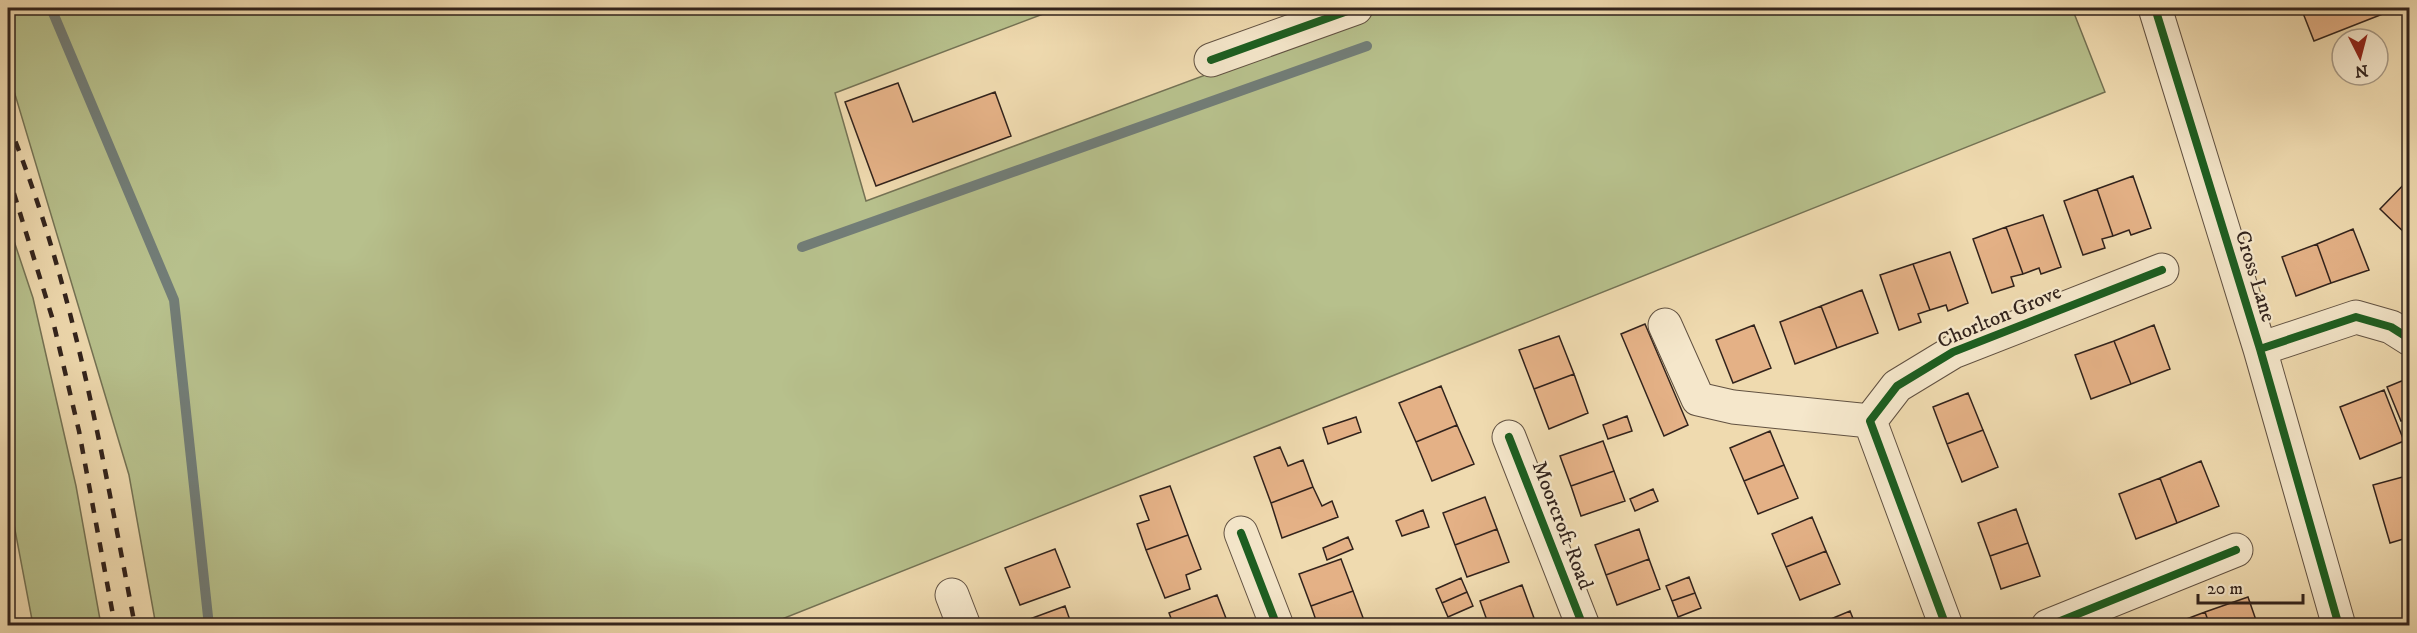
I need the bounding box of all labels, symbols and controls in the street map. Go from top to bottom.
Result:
north arrow [2330,27,2390,87]
text: N [2354,60,2369,82]
street label: Cross Lane [2229,228,2281,325]
street label: Chorlton Grove [1934,279,2065,355]
street label: Moorcroft Road [1526,457,1599,594]
scale bar [2198,567,2303,605]
text: 20 m [2207,578,2243,600]

